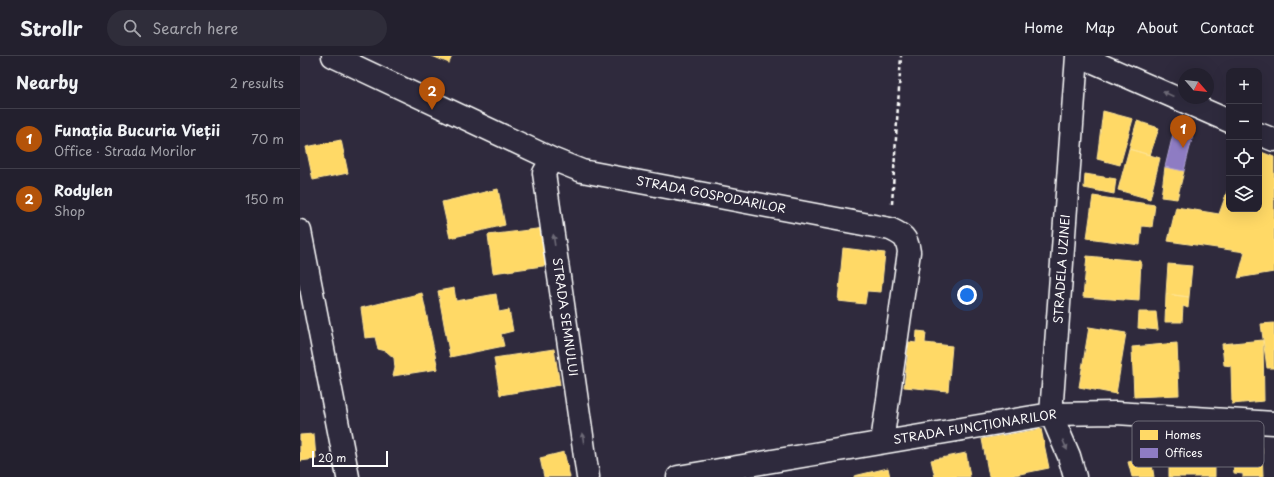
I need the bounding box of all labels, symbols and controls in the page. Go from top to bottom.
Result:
search box [107,10,387,46]
text: Strollr [20,14,83,42]
text: Search here [153,16,238,39]
icon: search [121,17,143,39]
text: Home [1024,17,1063,38]
text: Map [1085,17,1115,38]
text: About [1137,17,1178,38]
text: Contact [1200,17,1254,38]
north arrow [1178,68,1214,104]
map controls [1226,68,1262,212]
button: + [1226,68,1262,104]
text: Nearby [16,69,78,95]
text: 2 results [230,73,284,92]
pin: 2 [419,77,445,110]
one-way arrow [1162,91,1173,97]
button: − [1226,104,1262,140]
pin: 1 [1170,115,1196,148]
text: Funația Bucuria Vieții [54,118,220,141]
text: 1 [26,129,32,148]
text: 70 m [251,129,284,148]
button: locate [1226,140,1262,176]
text: Office · Strada Morilor [54,141,196,160]
street label: STRADA GOSPODARILOR [635,171,788,217]
button: layers [1226,176,1262,212]
text: Rodylen [54,178,113,201]
text: 2 [24,189,34,208]
text: 150 m [245,189,284,208]
text: Shop [54,201,85,220]
street label: STRADELA UZINEI [1048,214,1074,324]
one-way arrow [551,234,557,247]
street label: STRADA SEMNULUI [549,256,583,377]
your location [957,285,977,305]
street label: STRADA FUNCȚIONARILOR [892,404,1058,448]
legend [1132,421,1264,467]
text: Homes [1165,426,1201,443]
one-way arrow [580,432,586,444]
one-way arrow [1062,439,1068,451]
text: Offices [1165,444,1202,461]
scale bar [312,449,388,468]
text: 20 m [318,449,346,466]

